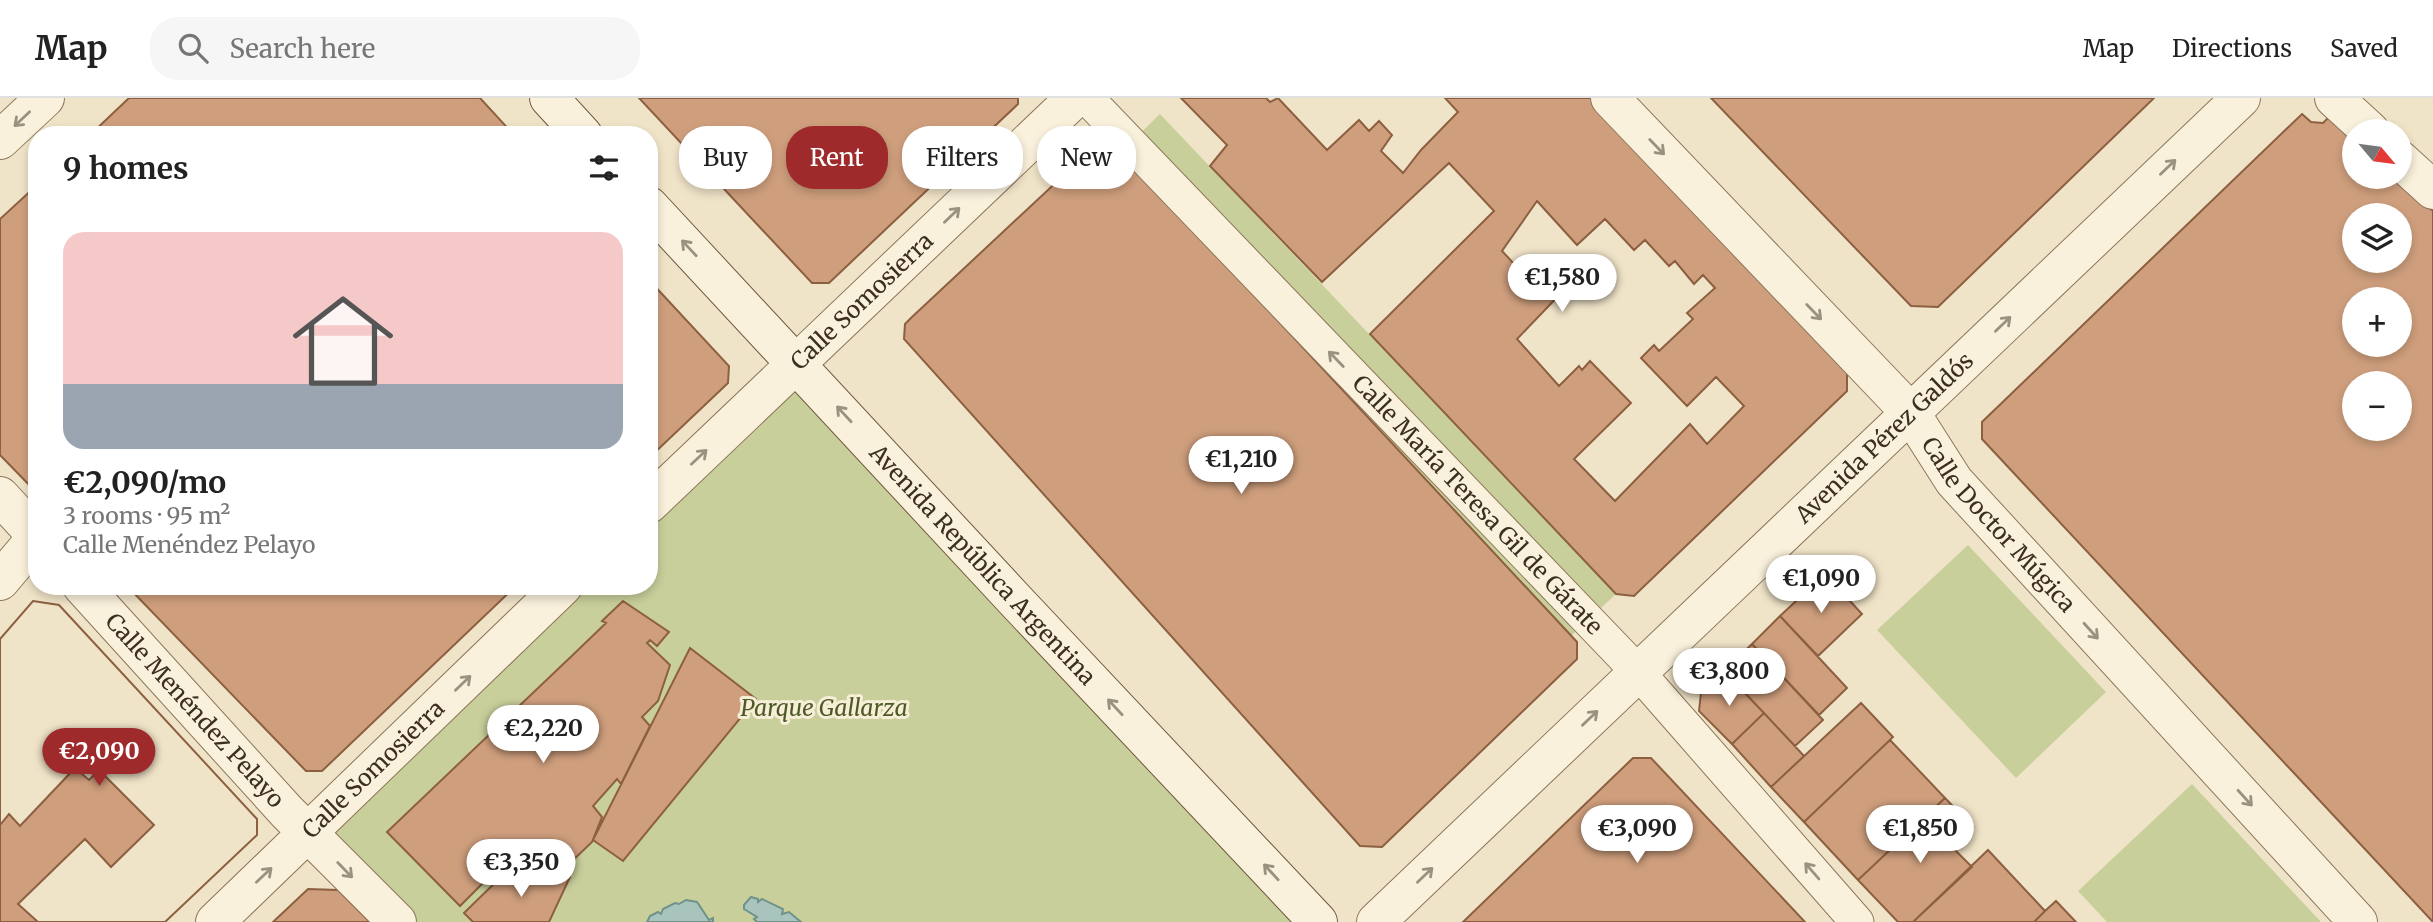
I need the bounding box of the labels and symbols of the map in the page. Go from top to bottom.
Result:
one-way arrow [14,111,31,128]
north arrow [2342,119,2412,189]
one-way arrow [1648,138,1665,155]
one-way arrow [2159,159,2176,176]
one-way arrow [943,207,960,224]
street label: Calle Somosierra [784,226,939,376]
one-way arrow [680,240,697,257]
pin: €1,580 [1505,254,1619,314]
one-way arrow [1806,303,1823,320]
one-way arrow [1994,316,2011,333]
street label: Avenida Pérez Galdós [1788,346,1979,530]
one-way arrow [1327,351,1344,368]
street label: Calle María Teresa Gil de Gárate [1347,369,1609,640]
one-way arrow [835,406,852,423]
street label: Calle Doctor Múgica [1916,431,2082,618]
pin: €1,210 [1184,436,1298,496]
street label: Avenida República Argentina [863,437,1102,691]
one-way arrow [690,448,707,465]
pin: €1,090 [1764,556,1878,615]
street label: Calle Menéndez Pelayo [100,607,291,813]
one-way arrow [2083,622,2099,640]
pin: €3,800 [1672,648,1786,708]
one-way arrow [454,675,471,692]
park label: Parque Gallarza [740,693,908,722]
street label: Calle Somosierra [296,694,450,844]
one-way arrow [1107,699,1124,716]
pin: €2,220 [486,706,600,765]
one-way arrow [1581,709,1598,726]
pin: €2,090 [42,728,156,788]
one-way arrow [2236,789,2253,806]
pin: €3,090 [1580,806,1694,865]
pin: €1,850 [1863,806,1977,865]
pin: €3,350 [464,840,578,899]
one-way arrow [336,861,353,878]
one-way arrow [1804,862,1820,880]
one-way arrow [1263,864,1280,881]
one-way arrow [1416,866,1433,883]
one-way arrow [255,867,272,884]

